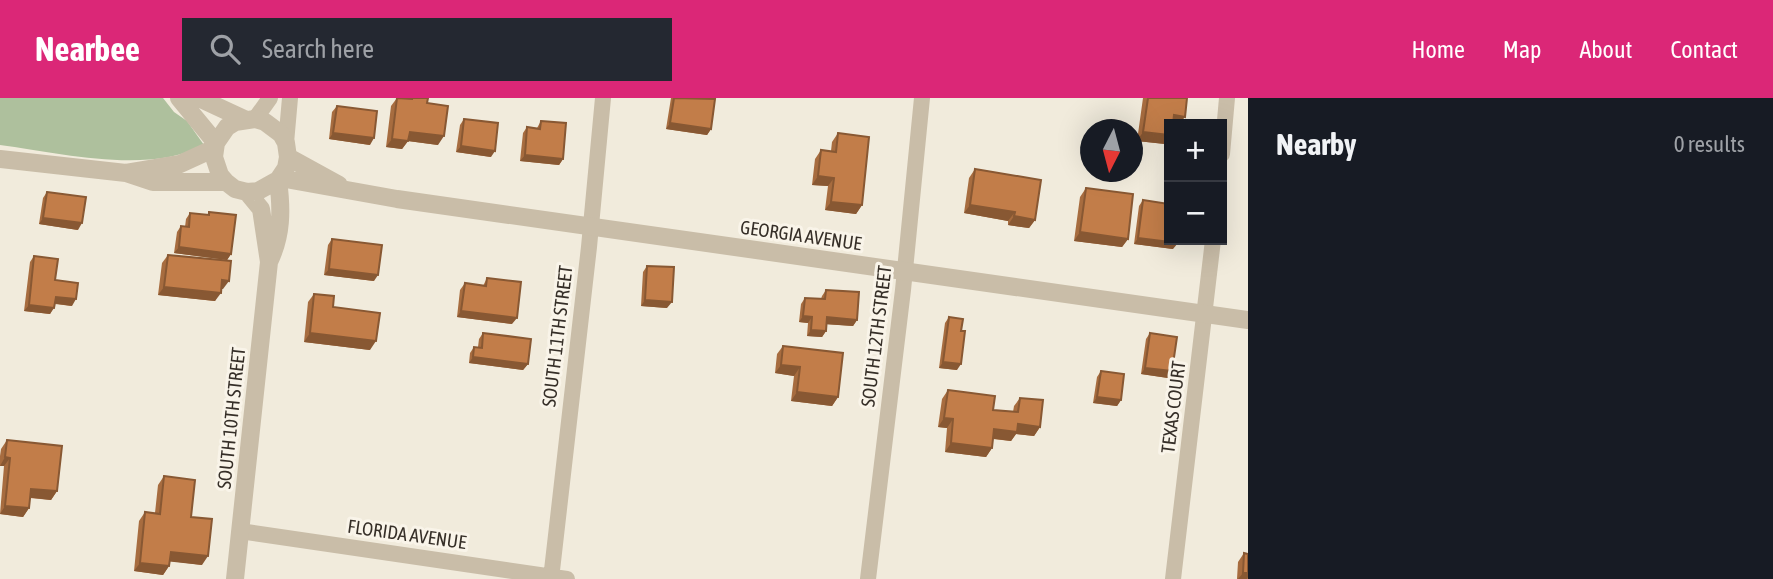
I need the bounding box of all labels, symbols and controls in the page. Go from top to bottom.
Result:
search box [182,18,672,81]
text: Nearbee [35,30,140,68]
icon: search [206,30,244,68]
text: Search here [262,34,374,64]
text: Home [1411,36,1465,63]
text: Map [1503,36,1541,63]
text: About [1579,36,1632,63]
text: Contact [1670,36,1738,63]
north arrow [1080,119,1143,182]
map controls [1164,119,1227,245]
button: + [1164,119,1227,182]
text: Nearby [1276,127,1356,161]
text: 0 results [1674,131,1745,157]
button: − [1164,182,1227,245]
street label: GEORGIA AVENUE [739,216,863,254]
street label: SOUTH 11TH STREET [537,263,577,408]
street label: SOUTH 12TH STREET [856,263,896,408]
street label: SOUTH 10TH STREET [213,345,249,490]
street label: TEXAS COURT [1156,359,1190,455]
street label: FLORIDA AVENUE [346,515,468,553]

